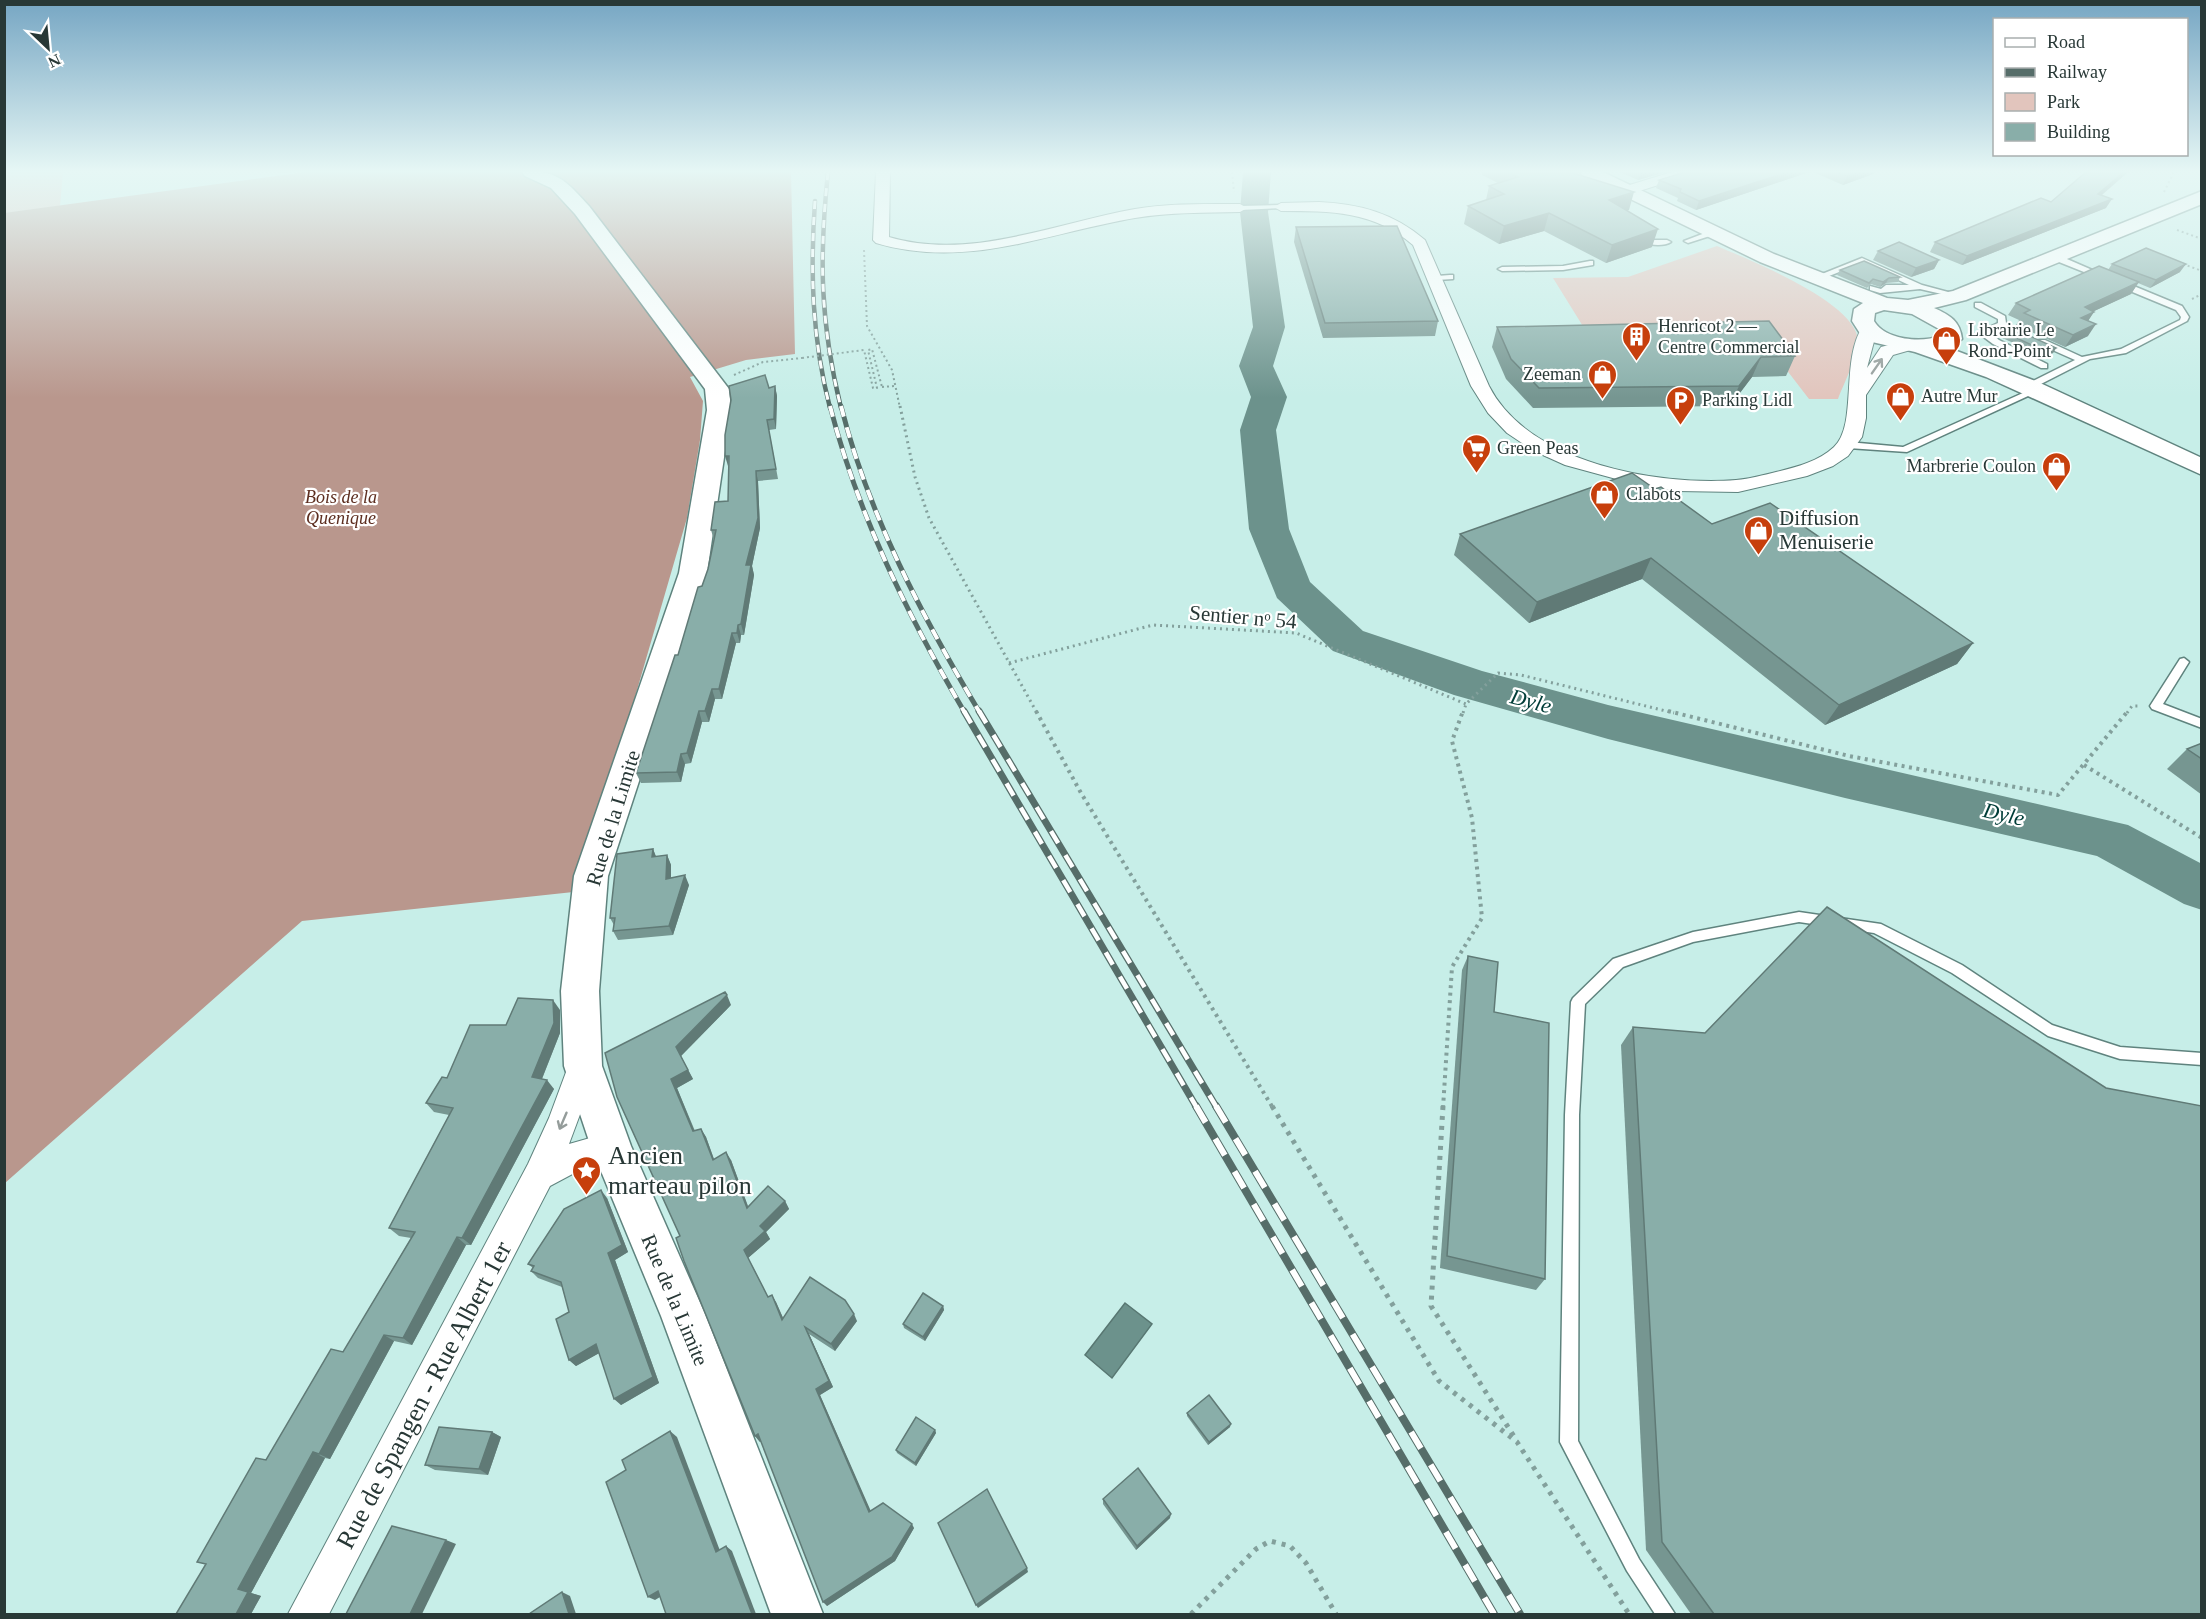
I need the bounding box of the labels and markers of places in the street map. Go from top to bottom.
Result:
place label: Henricot 2 — Centre Commercial [1658,316,1799,357]
building icon: Henricot 2 — Centre Commercial [1621,320,1653,362]
place label: Librairie Le Rond-Point [1968,320,2054,361]
shop icon: Librairie Le Rond-Point [1931,324,1963,366]
shop icon: Zeeman [1586,358,1618,400]
place label: Zeeman [1523,364,1581,384]
shop icon: Autre Mur [1884,380,1916,422]
parking icon: Parking Lidl [1665,384,1697,426]
place label: Autre Mur [1921,386,1997,406]
place label: Parking Lidl [1702,390,1793,410]
supermarket icon: Green Peas [1460,432,1492,474]
place label: Green Peas [1497,438,1578,458]
shop icon: Marbrerie Coulon [2041,450,2073,492]
place label: Marbrerie Coulon [1907,456,2036,476]
shop icon: Clabots [1589,478,1621,520]
place label: Clabots [1626,484,1681,504]
place label: Diffusion Menuiserie [1779,506,1873,554]
shop icon: Diffusion Menuiserie [1742,514,1774,556]
place label: Ancien marteau pilon [608,1141,752,1200]
place icon: Ancien marteau pilon [571,1154,603,1196]

